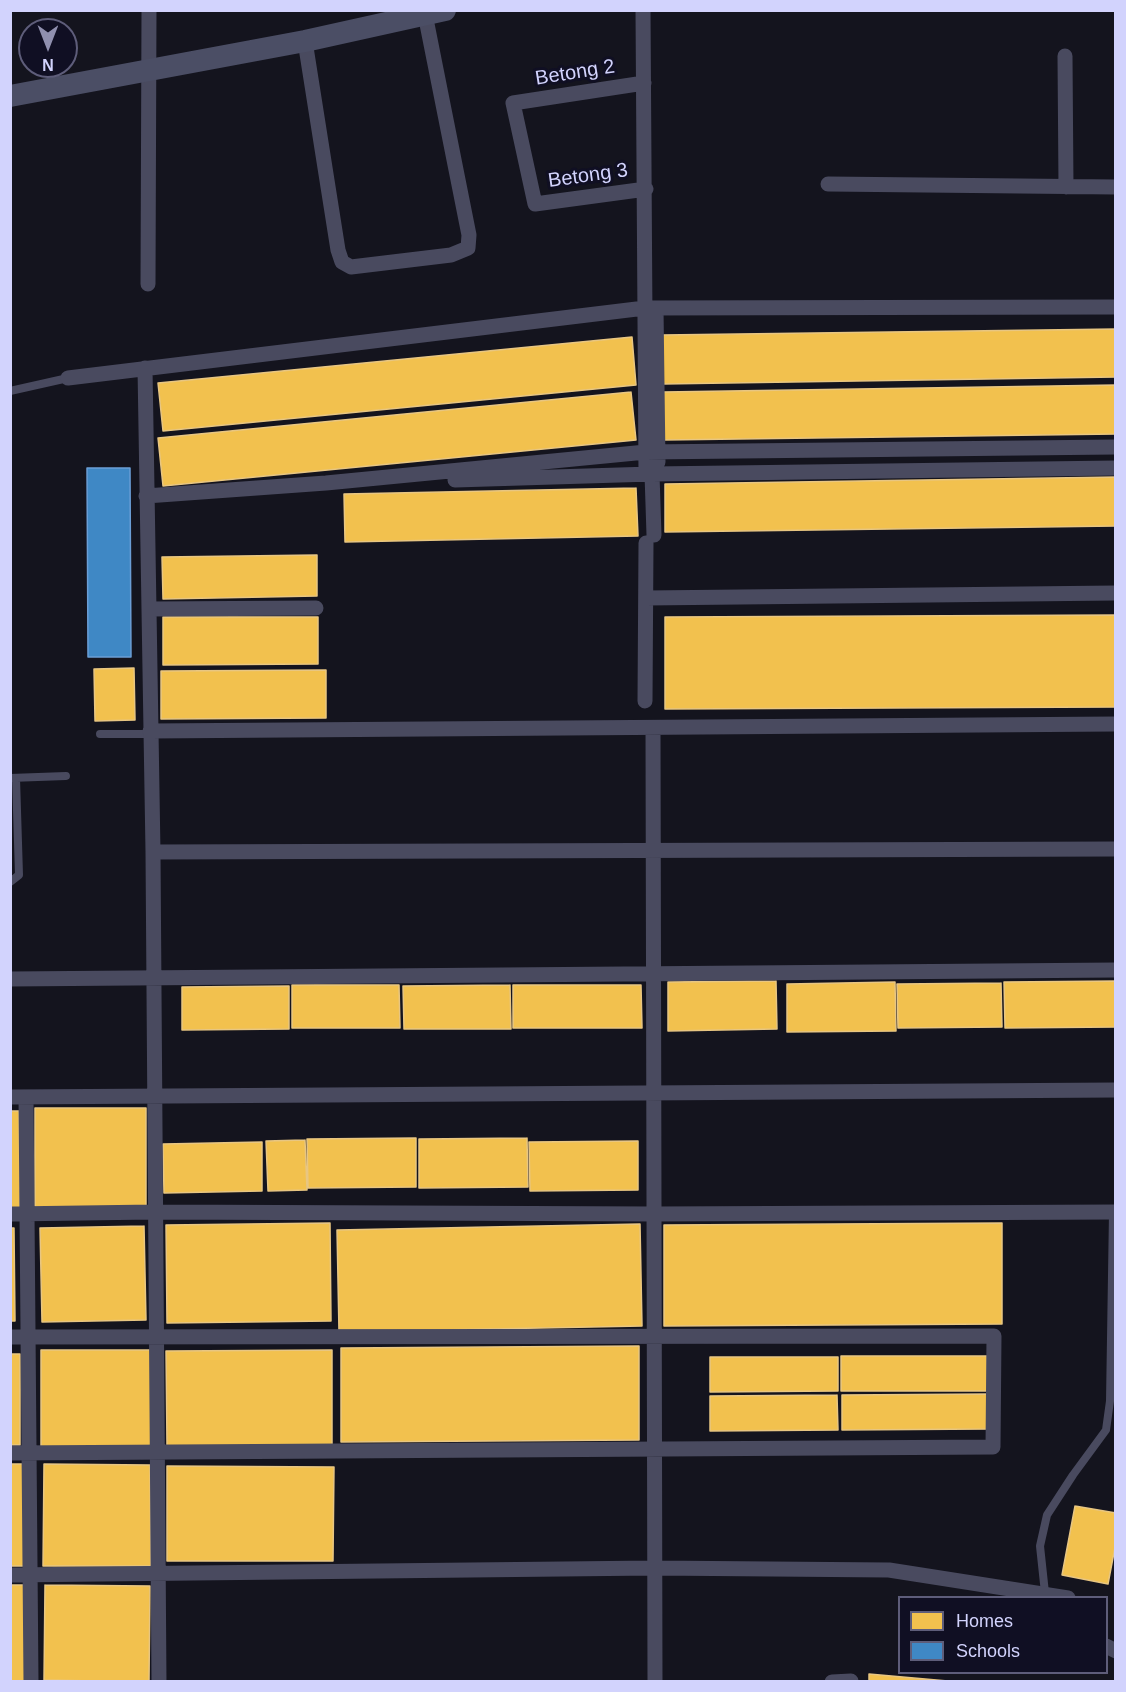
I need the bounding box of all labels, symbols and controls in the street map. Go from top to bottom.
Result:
north arrow [18,18,78,78]
street label: Betong 2 [534,55,616,91]
text: N [42,56,54,73]
street label: Betong 3 [547,159,629,193]
legend [898,1596,1108,1674]
text: Homes [956,1611,1013,1631]
text: Schools [956,1641,1020,1661]

